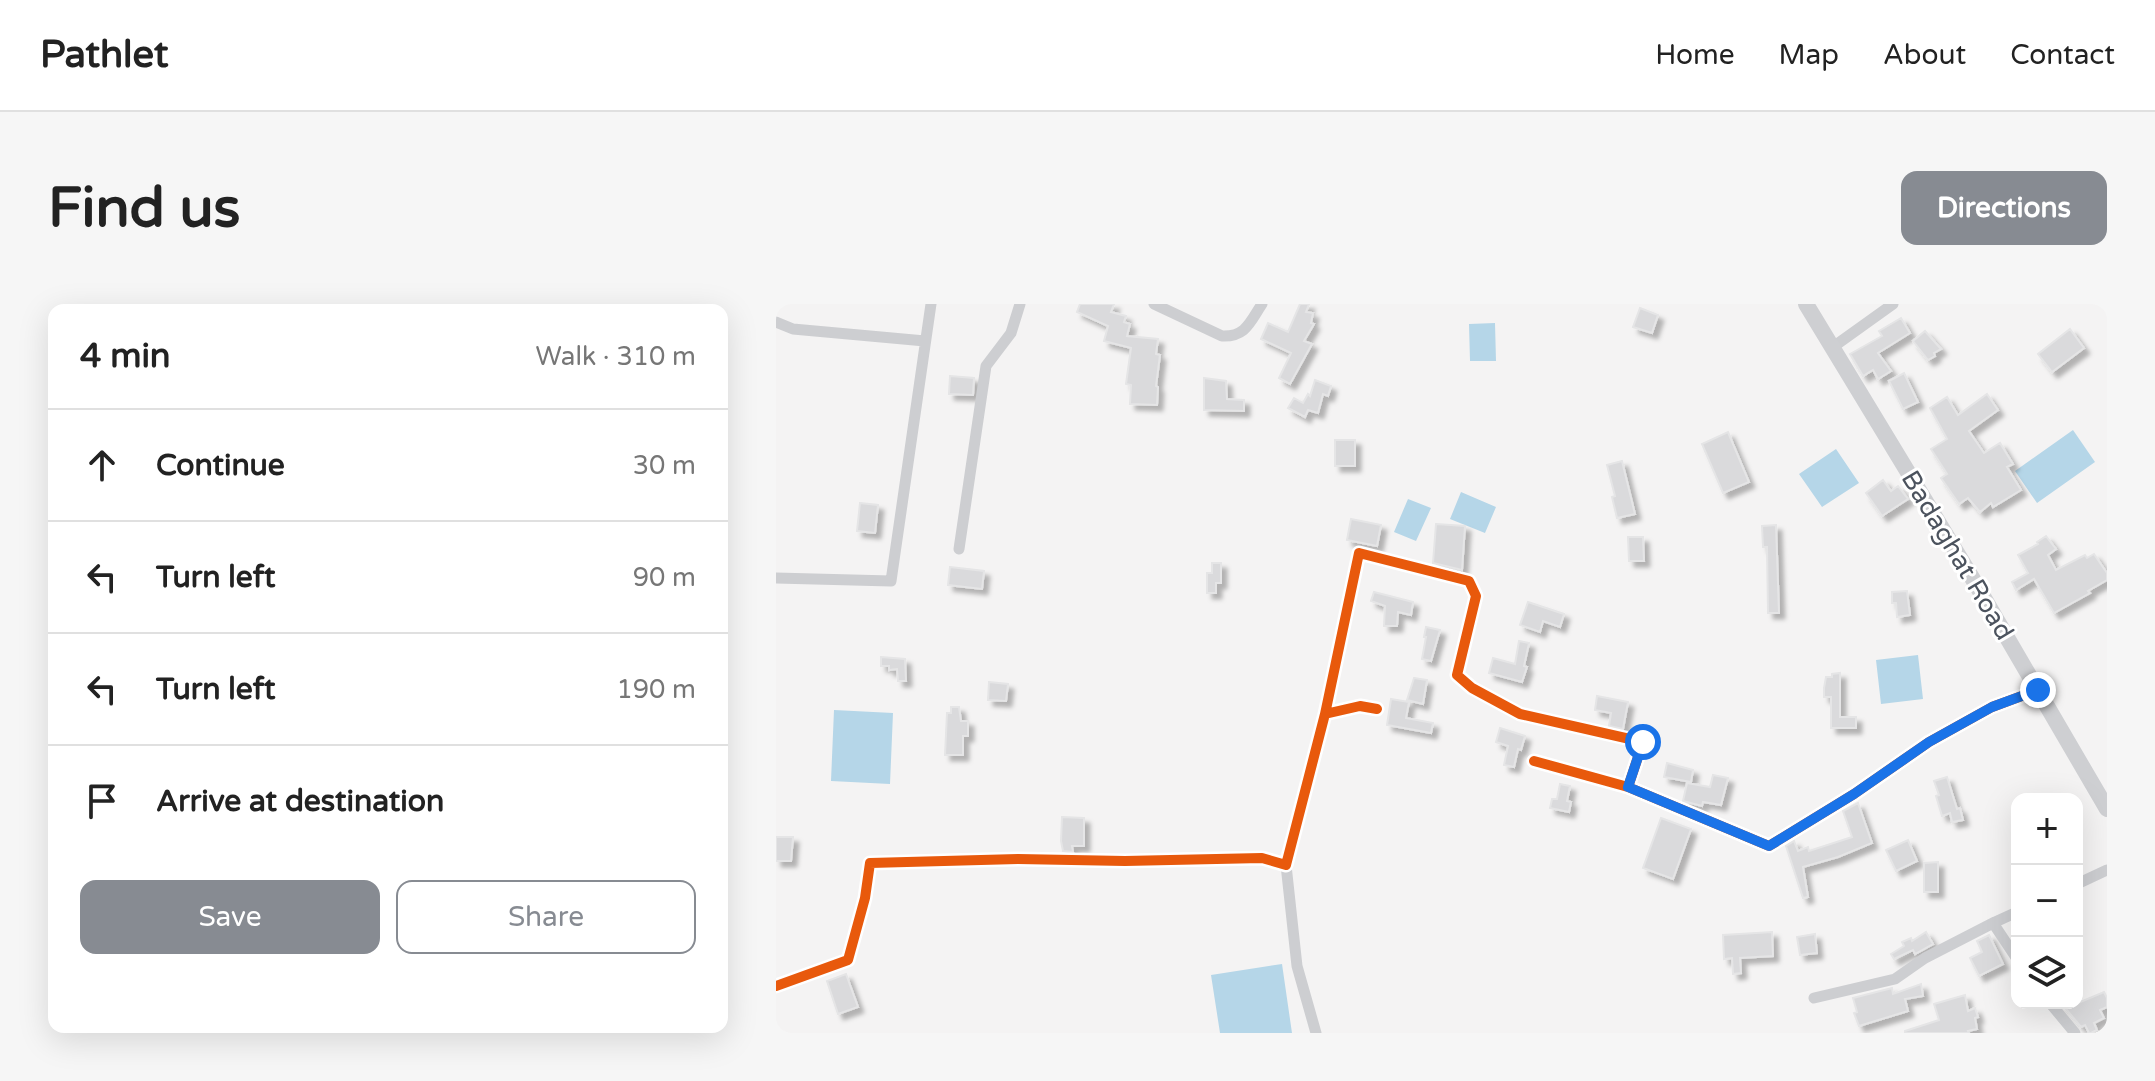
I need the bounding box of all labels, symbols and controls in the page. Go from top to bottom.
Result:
text: Pathlet [40,32,169,78]
text: Home [1655,38,1735,72]
text: Map [1779,38,1839,72]
text: About [1883,38,1966,72]
text: Contact [2010,38,2115,72]
button: Directions [1901,171,2107,245]
text: Find us [48,175,240,242]
text: 4 min [80,336,171,377]
text: Walk · 310 m [536,341,696,372]
icon: ahead [80,443,124,487]
text: Continue [156,447,285,484]
text: 30 m [633,450,696,481]
street label: Badaghat Road [1895,465,2020,646]
icon: left [80,555,124,599]
text: Turn left [156,559,275,596]
text: 90 m [633,562,696,593]
icon: left [80,667,124,711]
text: Turn left [156,671,275,708]
route end [2020,672,2056,708]
text: 190 m [616,674,696,705]
route start [1625,724,1661,760]
icon: arrive [80,779,124,823]
text: Arrive at destination [156,783,444,820]
map controls [2011,793,2083,1009]
button: + [2011,793,2083,865]
button: − [2011,865,2083,937]
button: Save [80,880,380,954]
button: Share [396,880,696,954]
button: layers [2011,937,2083,1009]

